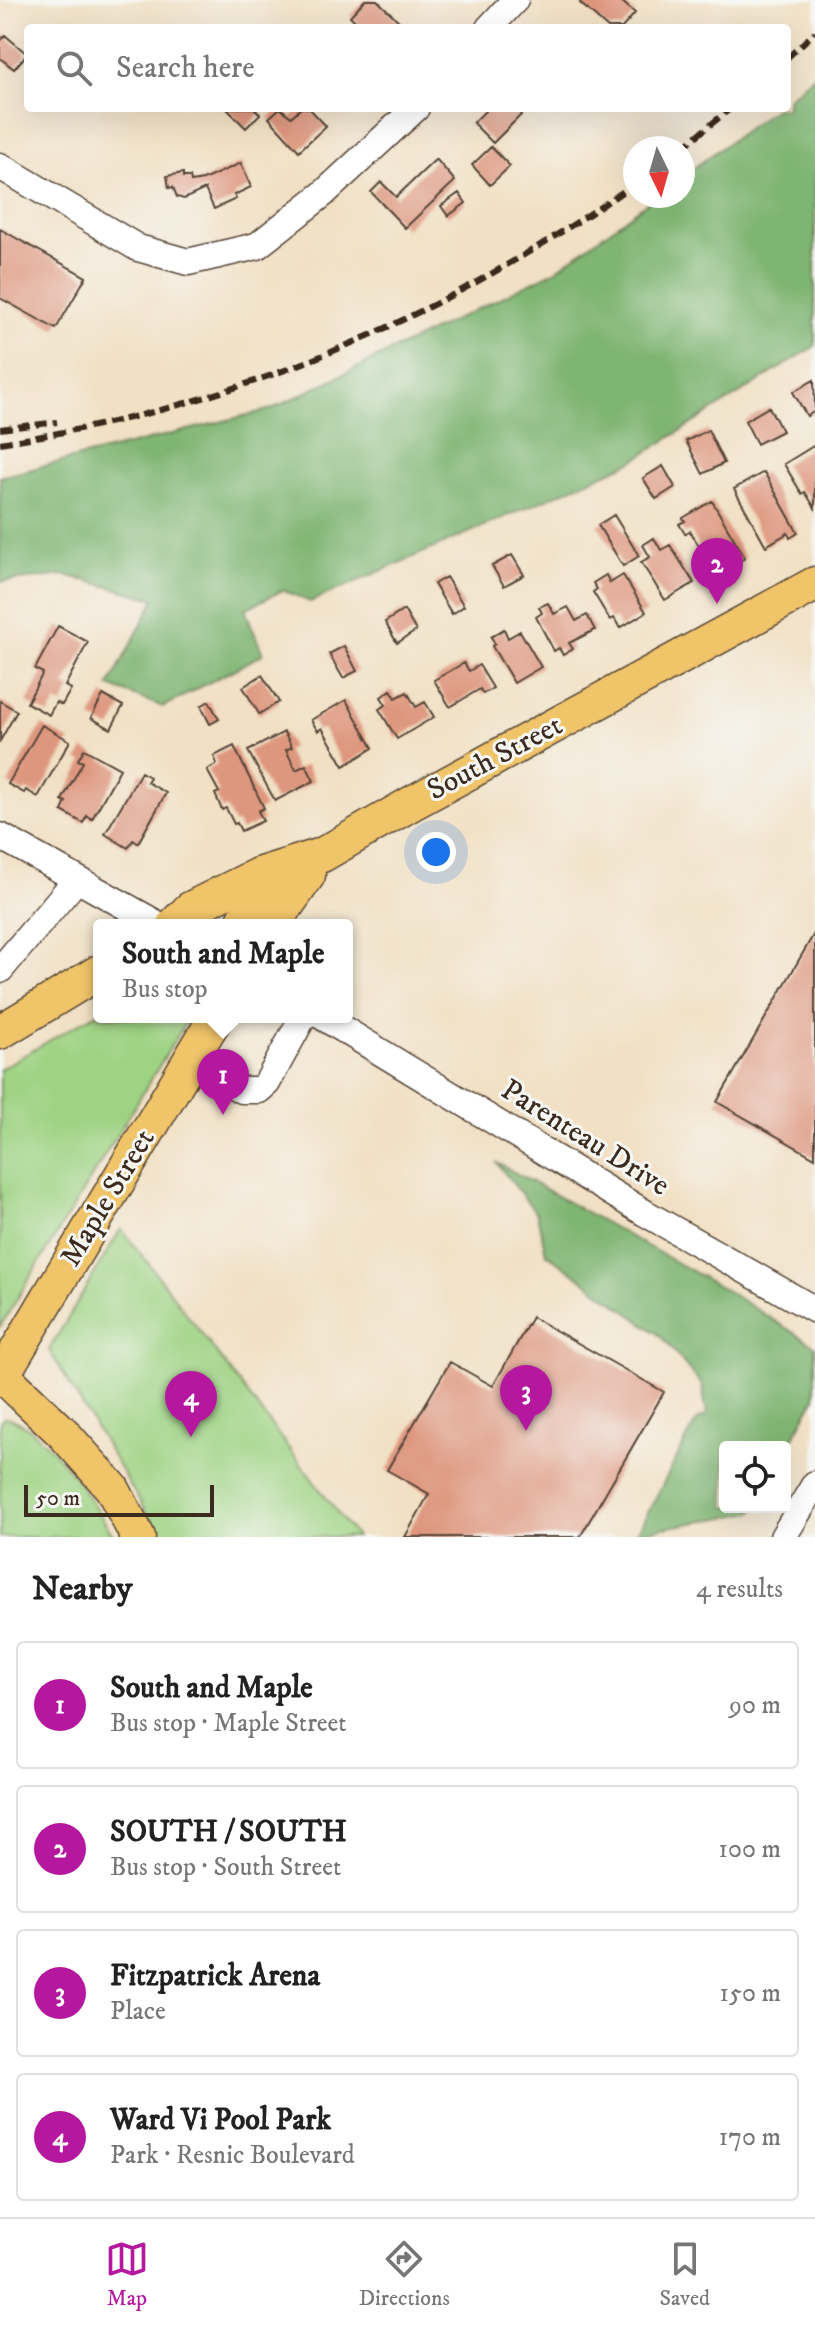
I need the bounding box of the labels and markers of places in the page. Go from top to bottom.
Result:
pin: 2 [691,538,743,604]
pin: 1 [197,1049,249,1115]
pin: 3 [500,1365,552,1431]
pin: 4 [165,1371,217,1437]

